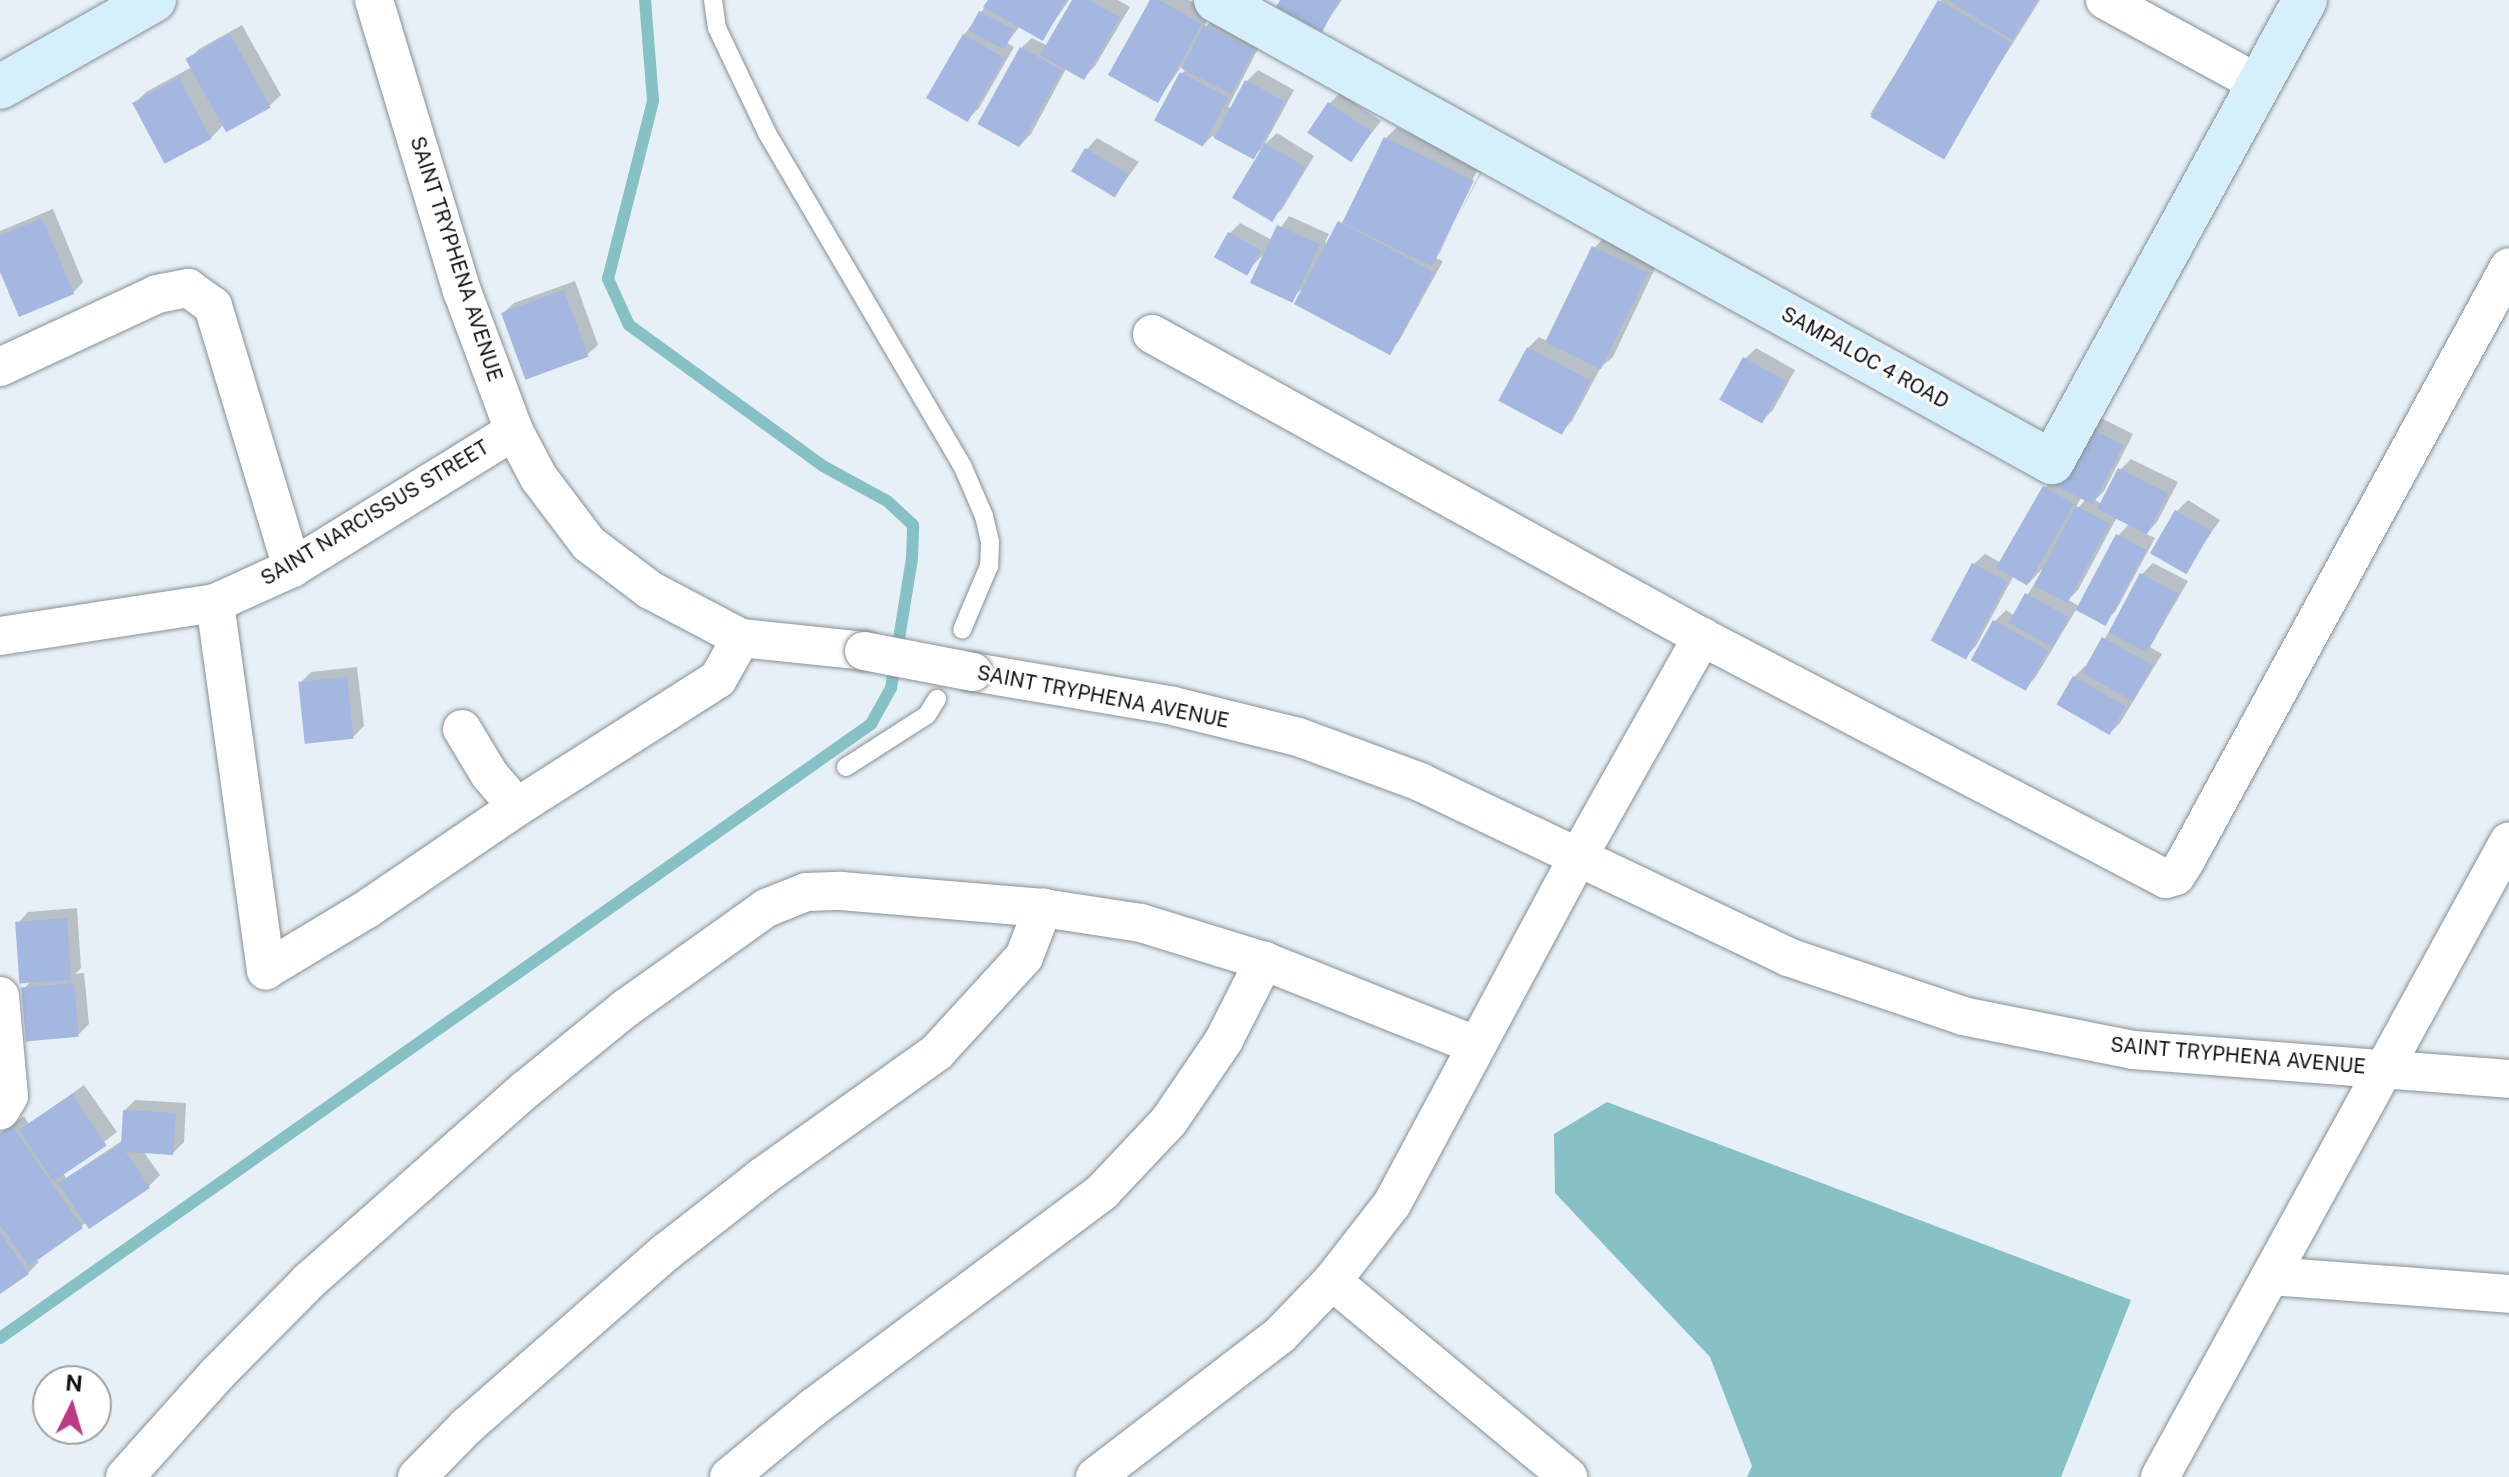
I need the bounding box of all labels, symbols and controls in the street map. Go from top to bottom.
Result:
street label: SAINT TRYPHENA AVENUE [405,134,507,384]
street label: SAMPALOC 4 ROAD [1777,302,1953,414]
street label: SAINT NARCISSUS STREET [257,435,493,591]
street label: SAINT TRYPHENA AVENUE [975,661,1231,733]
street label: SAINT TRYPHENA AVENUE [2109,1033,2367,1079]
north arrow [32,1365,112,1445]
text: N [64,1369,84,1397]

